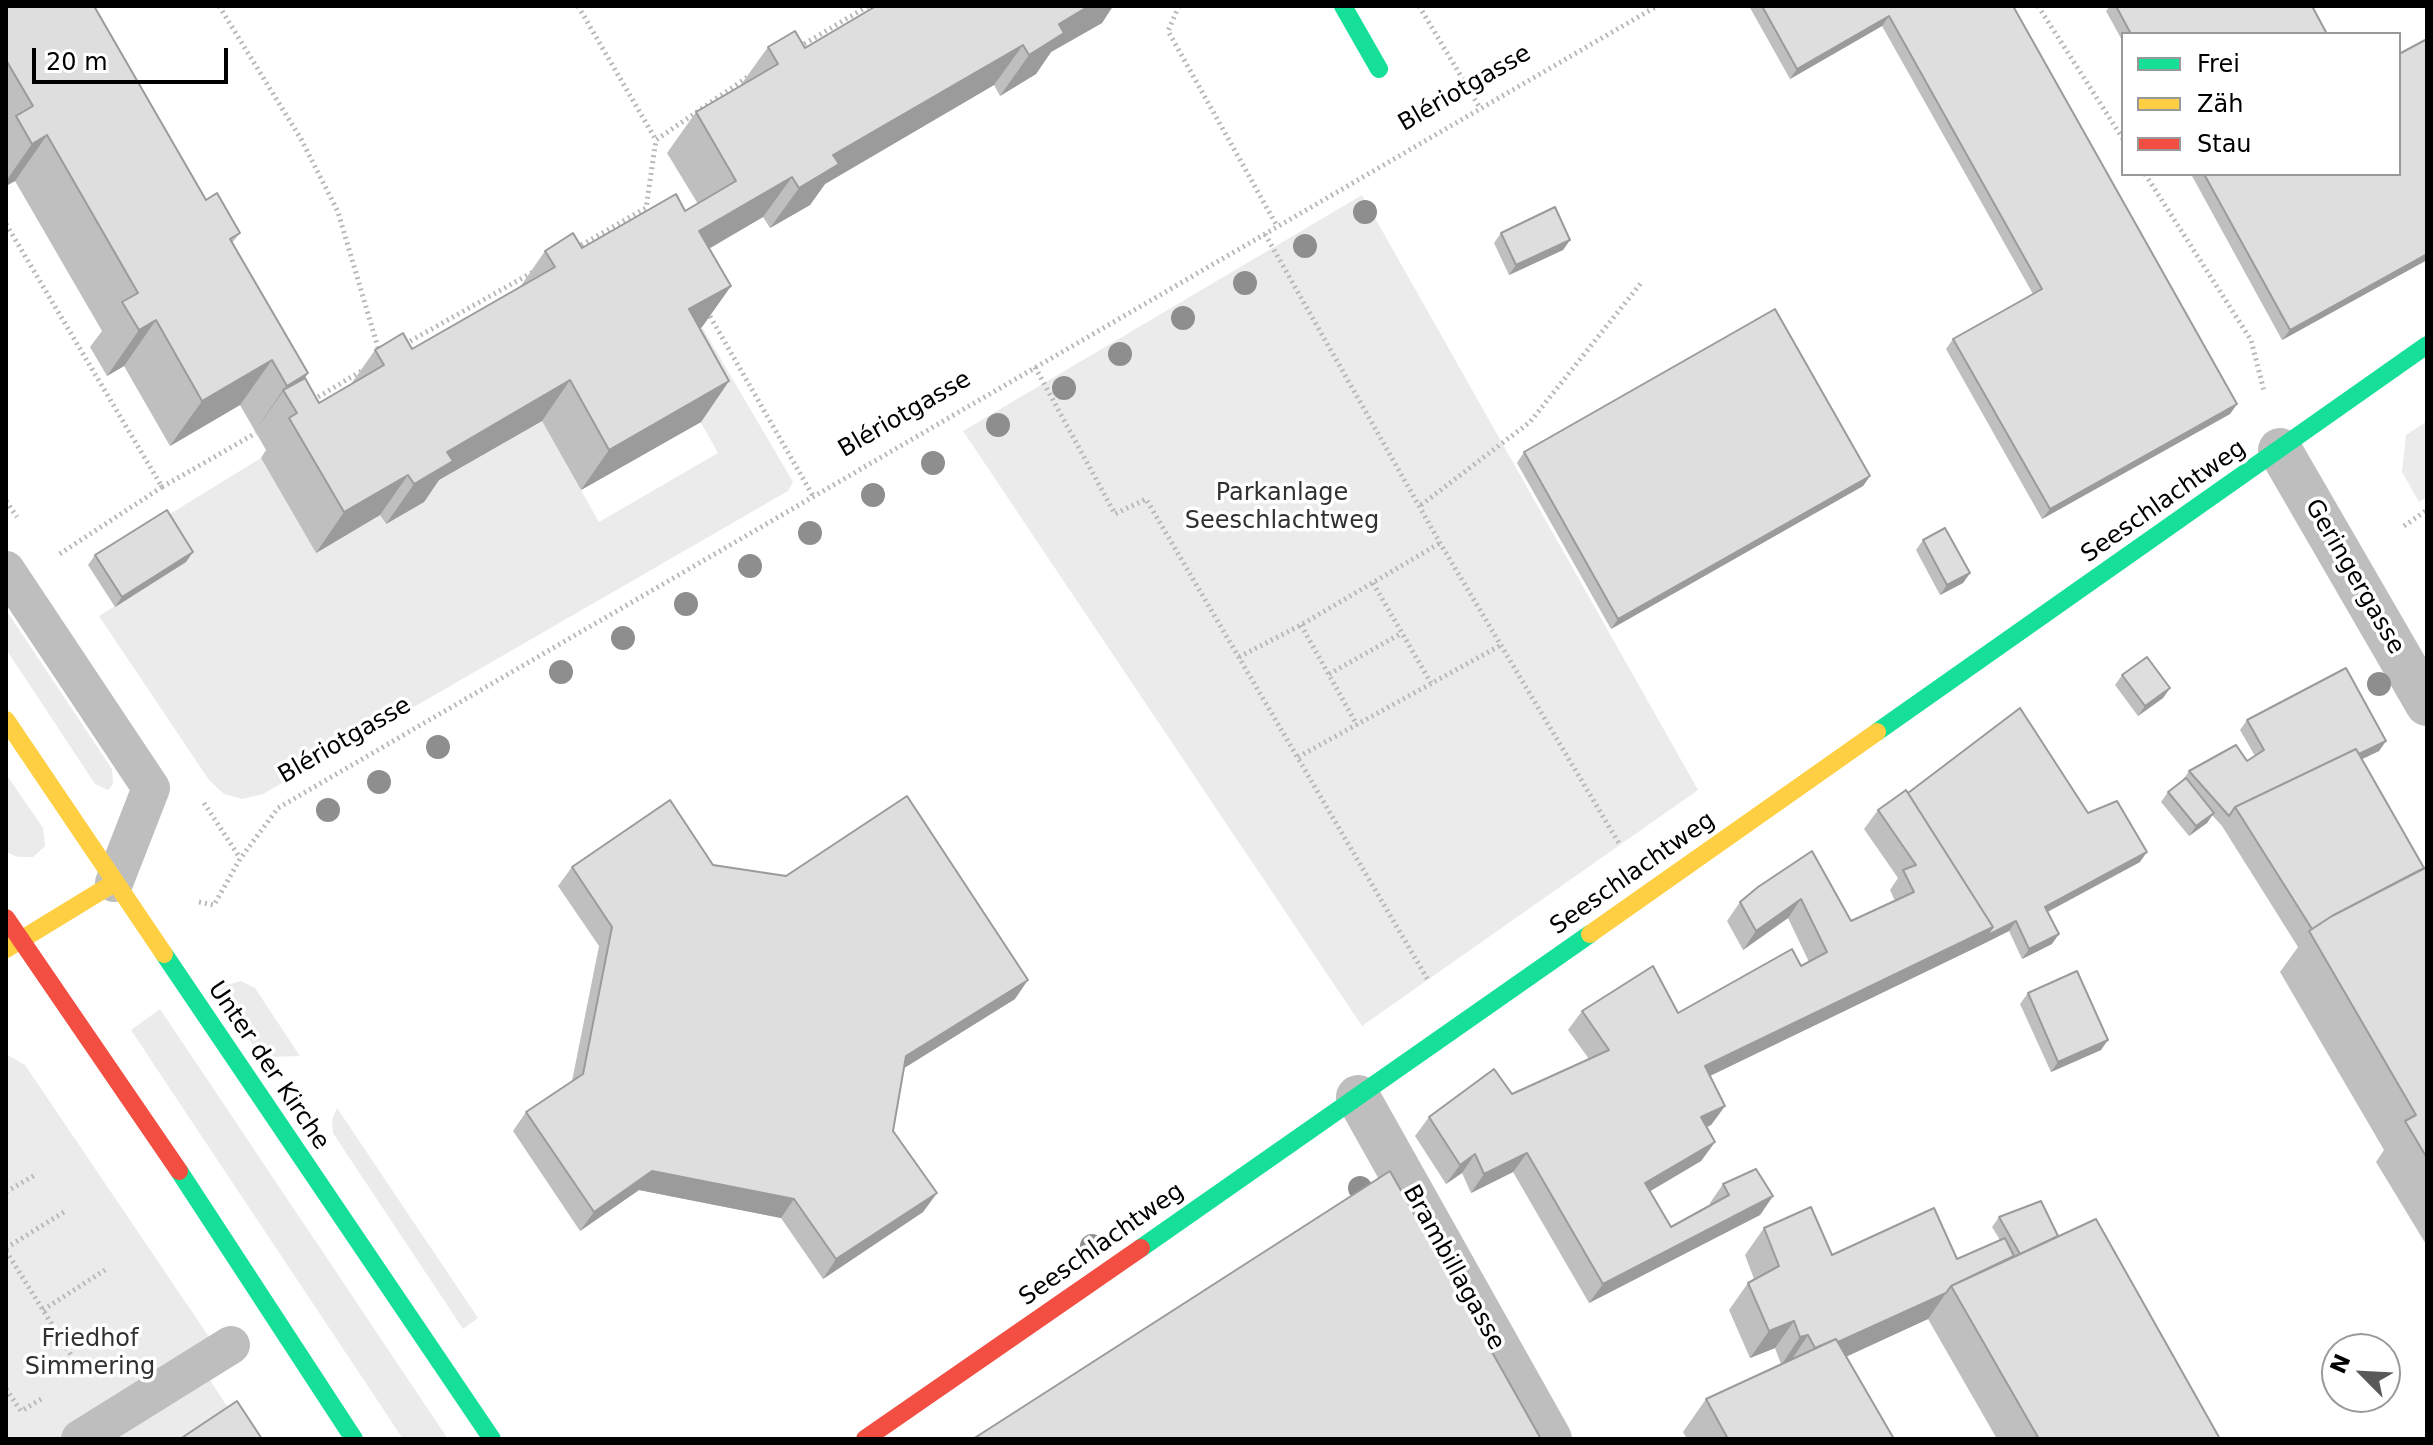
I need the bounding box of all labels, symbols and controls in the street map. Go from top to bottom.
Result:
scale bar [36,32,232,82]
legend [2121,32,2401,176]
street label: Blériotgasse [1394,39,1536,139]
text: 20 m [46,48,108,76]
text: Frei [2197,50,2240,78]
text: Zäh [2197,90,2243,118]
text: Stau [2197,130,2252,158]
street label: Blériotgasse [834,365,976,465]
street label: Seeschlachtweg [2076,434,2252,570]
park label: Parkanlage Seeschlachtweg [1185,480,1379,536]
street label: Geringergasse [2298,494,2410,660]
street label: Blériotgasse [274,691,416,791]
street label: Seeschlachtweg [1545,806,1721,942]
street label: Unter der Kirche [201,976,335,1156]
street label: Seeschlachtweg [1014,1177,1190,1313]
street label: Brambillagasse [1396,1181,1510,1355]
park label: Friedhof Simmering [25,1326,155,1382]
north arrow [2321,1333,2401,1413]
text: N [2325,1350,2356,1377]

